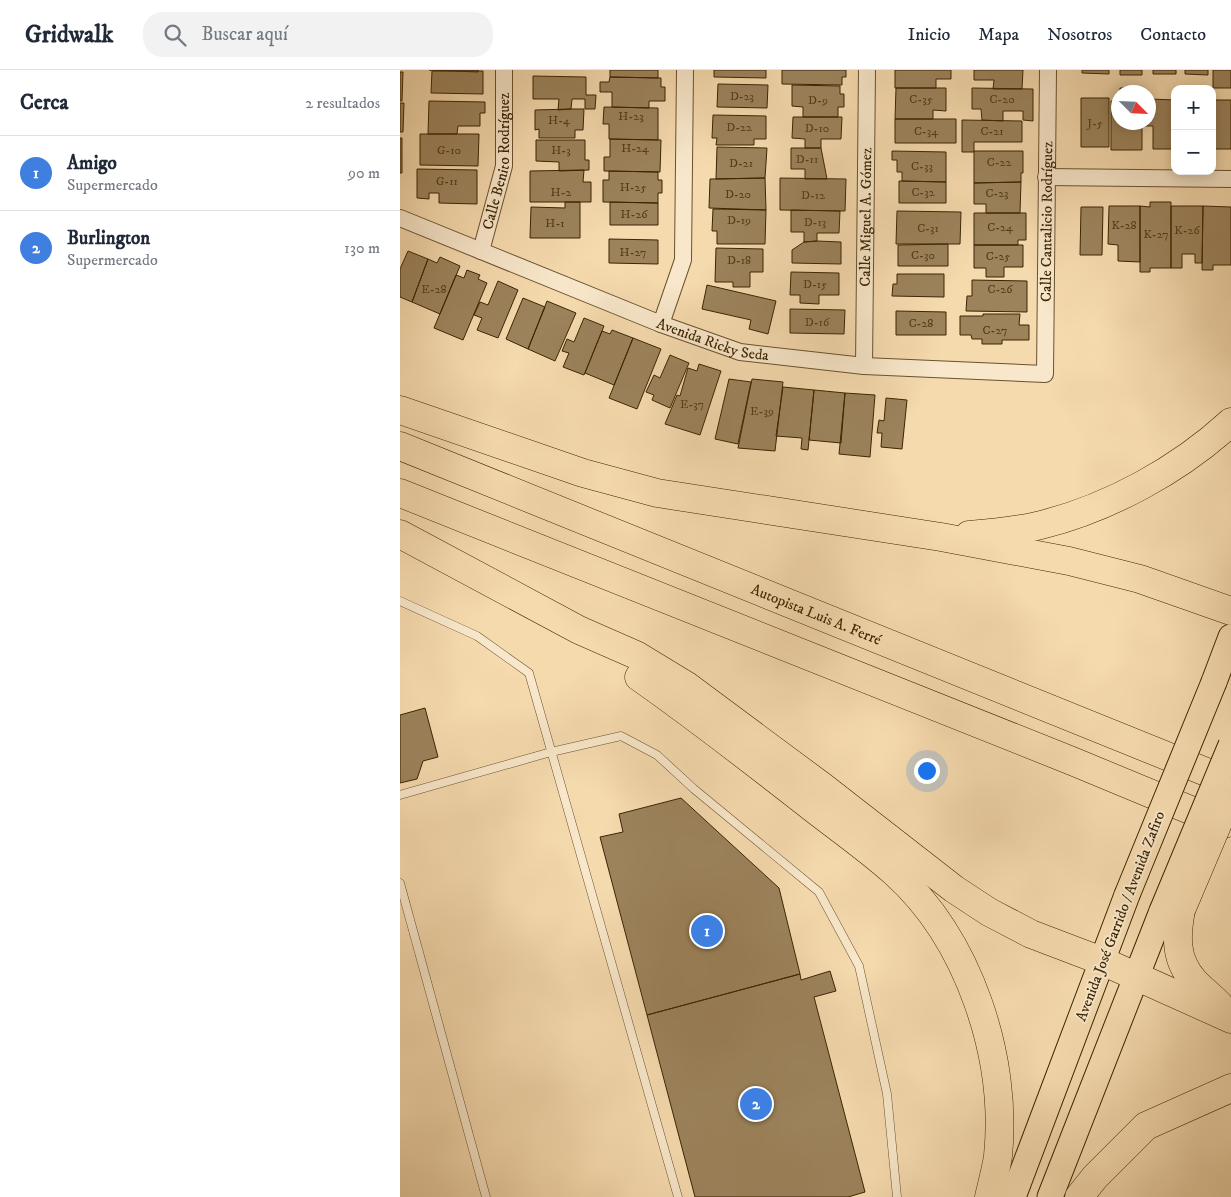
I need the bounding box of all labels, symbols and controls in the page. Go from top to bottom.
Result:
search box [143,12,493,57]
text: Gridwalk [25,20,113,50]
icon: search [161,21,189,49]
text: Buscar aquí [201,23,288,46]
text: Inicio [908,24,950,46]
text: Mapa [978,24,1019,46]
text: Nosotros [1047,24,1112,46]
text: Contacto [1140,24,1206,46]
north arrow [1111,85,1156,130]
map controls [1171,85,1216,175]
button: + [1171,85,1216,130]
house number: D-23 [730,89,754,104]
text: Cerca [20,90,68,116]
street label: Calle Benito Rodríguez [478,92,514,232]
house number: C-35 [909,92,933,107]
house number: C-20 [989,92,1015,107]
text: 2 resultados [305,93,380,113]
house number: D-9 [808,93,828,108]
house number: H-23 [618,109,644,124]
house number: H-4 [548,113,571,128]
house number: J-5 [1086,116,1103,131]
house number: D-22 [726,120,752,135]
house number: D-10 [805,121,829,136]
house number: C-34 [914,124,939,139]
house number: C-21 [980,124,1004,139]
button: − [1171,130,1216,175]
house number: H-24 [621,141,650,156]
street label: Calle Cantalicio Rodríguez [1037,141,1057,302]
house number: G-10 [437,143,461,158]
house number: H-3 [551,143,571,158]
street label: Calle Miguel A. Gómez [856,147,876,287]
text: Amigo [67,152,117,175]
house number: D-11 [796,152,818,167]
house number: C-22 [987,155,1011,170]
house number: D-21 [729,156,753,171]
house number: C-33 [911,159,933,174]
text: 1 [33,163,39,183]
text: 90 m [348,163,380,183]
house number: G-11 [436,174,458,189]
text: Supermercado [67,175,158,195]
house number: H-25 [620,180,646,195]
house number: H-2 [551,185,572,200]
house number: C-32 [911,185,935,200]
house number: C-23 [985,186,1009,201]
house number: D-20 [725,187,751,202]
house number: D-12 [801,188,825,203]
house number: H-26 [620,207,648,222]
house number: D-19 [727,213,751,228]
house number: D-13 [804,215,826,230]
house number: H-1 [545,216,565,231]
house number: K-28 [1111,218,1137,233]
house number: C-24 [987,220,1014,235]
house number: C-31 [917,221,939,236]
house number: K-26 [1174,223,1200,238]
text: Burlington [67,227,150,250]
house number: K-27 [1143,227,1169,242]
text: 2 [32,238,40,258]
text: 130 m [344,238,380,258]
house number: H-27 [620,245,646,260]
house number: C-30 [911,248,935,263]
house number: C-25 [986,249,1010,264]
text: Supermercado [67,250,158,270]
house number: D-18 [727,253,751,268]
house number: D-15 [803,277,827,292]
house number: E-28 [421,282,447,297]
house number: C-26 [988,282,1013,297]
street label: Avenida Ricky Seda [654,314,770,365]
house number: D-16 [805,315,830,330]
house number: C-28 [909,316,933,331]
house number: C-27 [983,323,1007,338]
house number: E-37 [680,397,704,412]
house number: E-39 [750,404,774,419]
street label: Autopista Luis A. Ferré [748,580,885,650]
your location [914,758,940,784]
street label: Avenida José Garrido / Avenida Zafiro [1072,808,1169,1024]
pin: 1 [691,912,723,950]
pin: 2 [740,1085,772,1123]

